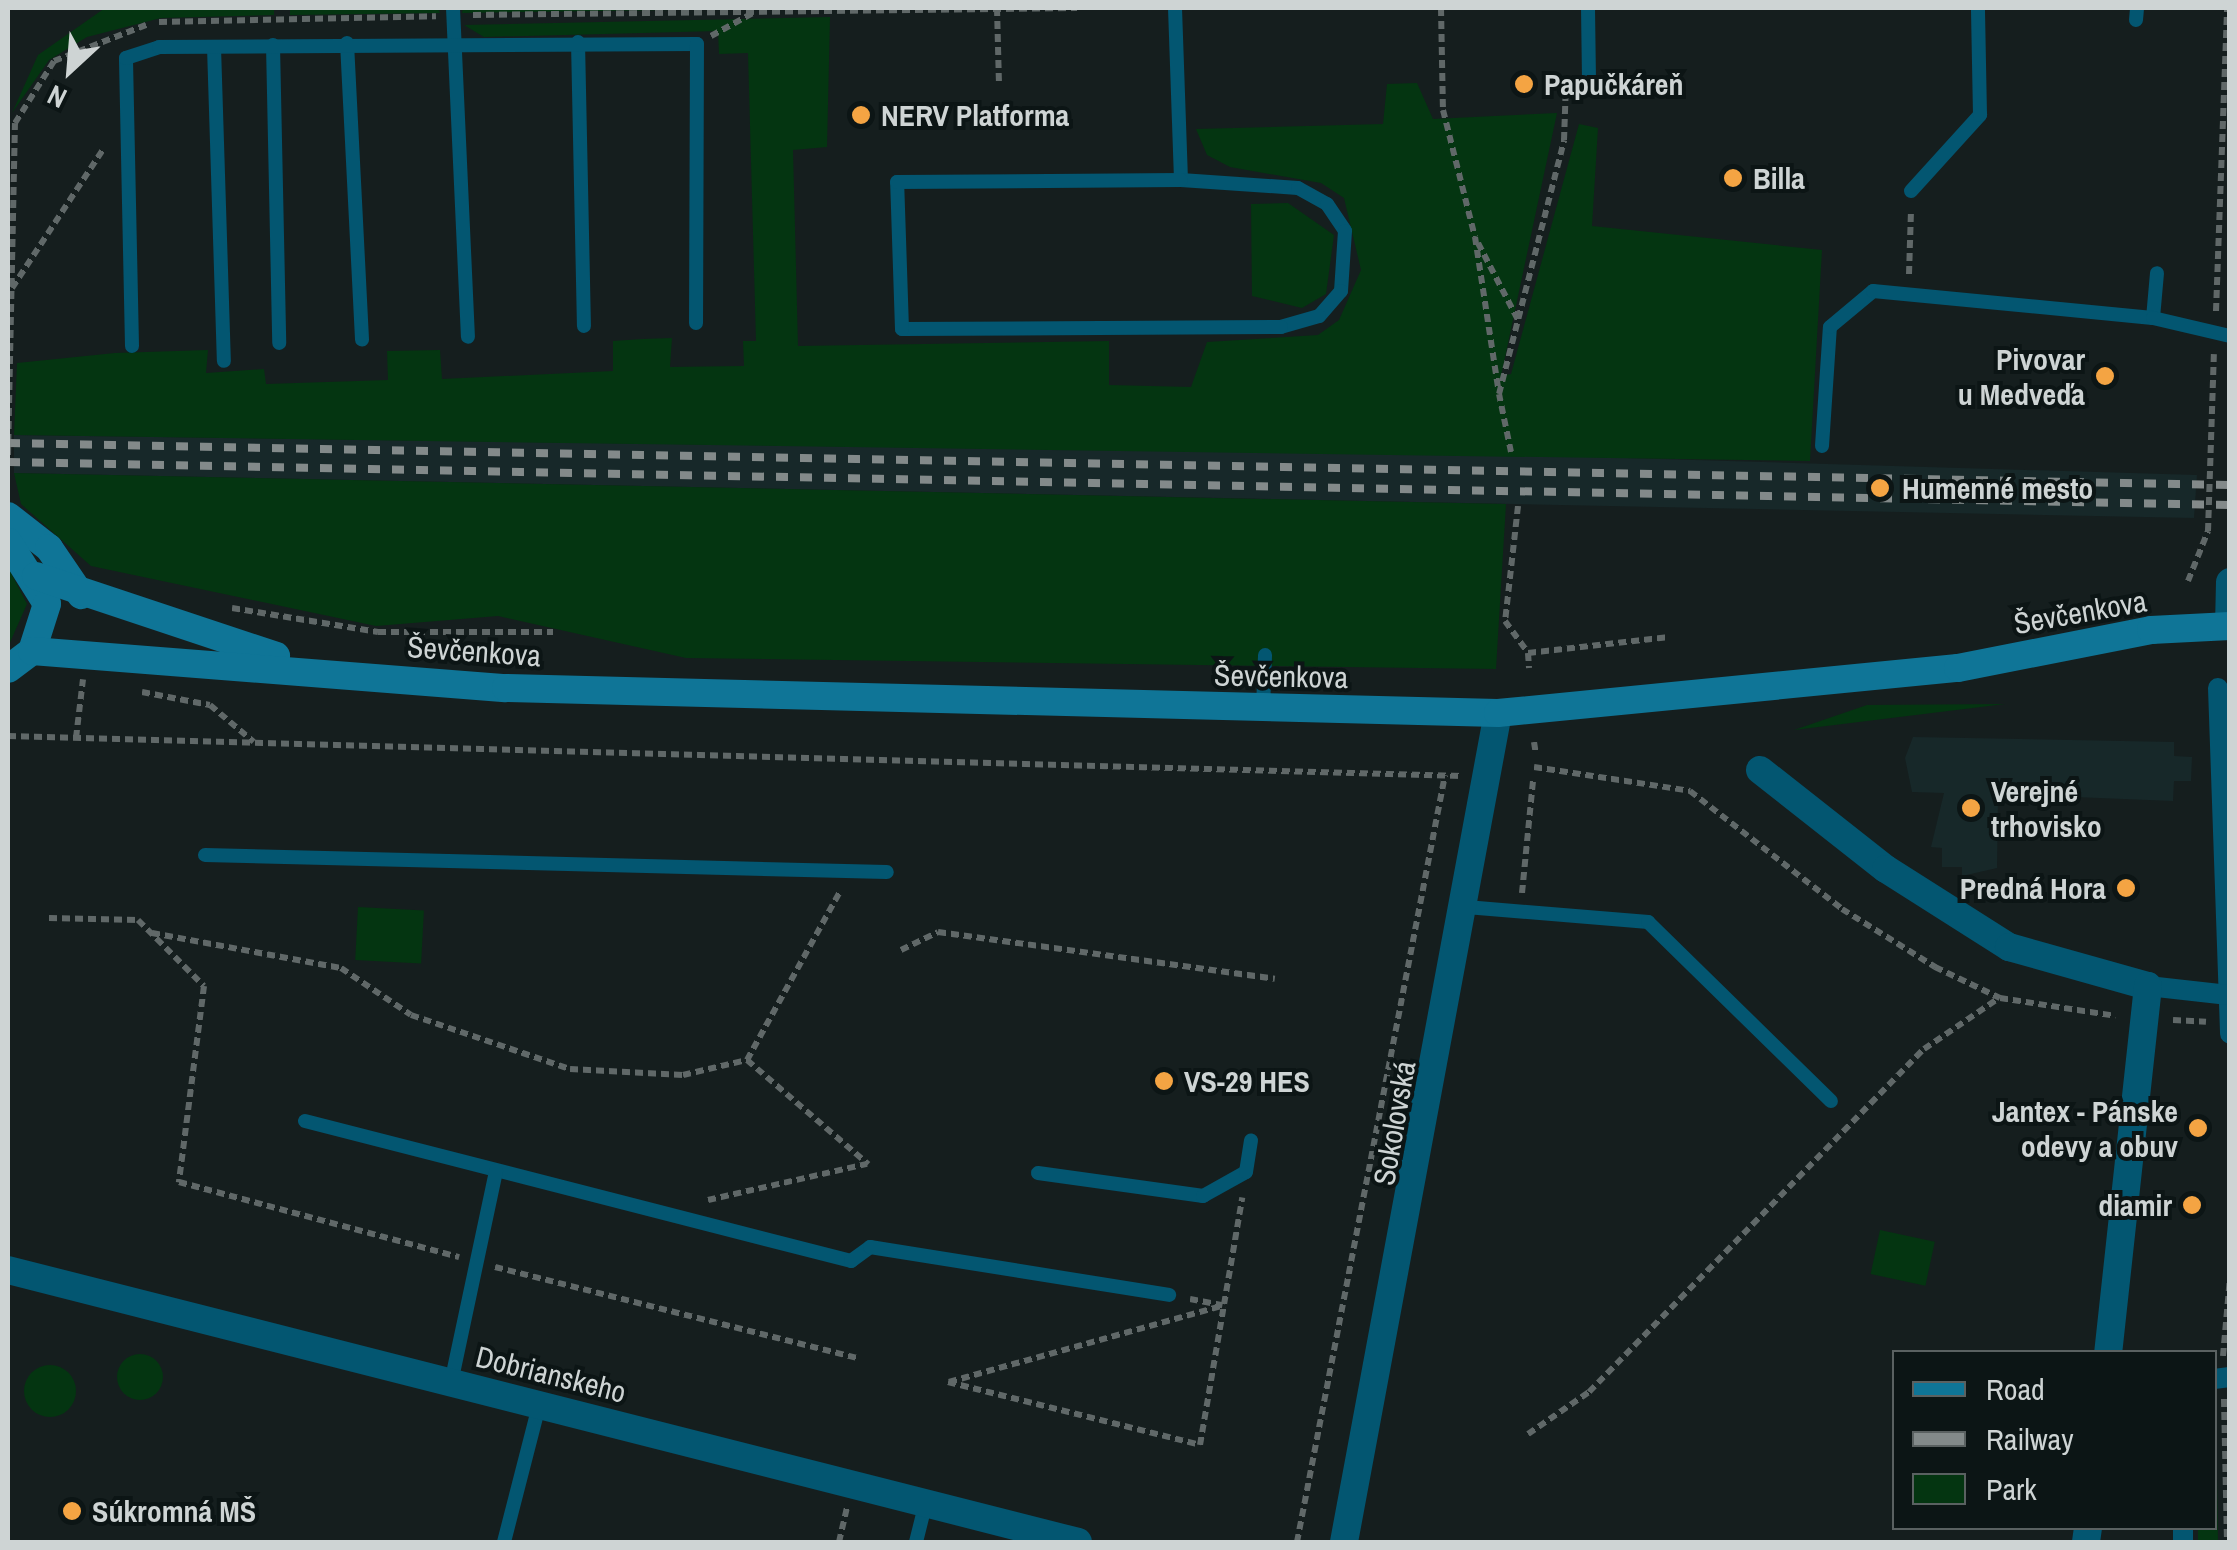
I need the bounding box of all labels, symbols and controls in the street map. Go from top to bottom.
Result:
north arrow [20,20,120,120]
place label: Papučkáreň [1544,66,1683,102]
marker: Papučkáreň [1513,73,1535,95]
text: N [41,76,73,118]
place label: NERV Platforma [881,97,1069,133]
marker: NERV Platforma [850,104,872,126]
place label: Billa [1753,160,1805,196]
marker: Billa [1722,167,1744,189]
place label: Pivovar u Medveďa [1958,341,2085,412]
marker: Pivovar u Medveďa [2094,365,2116,387]
place label: Humenné mesto [1902,470,2093,506]
marker: Humenné mesto [1867,475,1893,501]
street label: Ševčenkova [2011,583,2149,641]
street label: Ševčenkova [406,628,542,674]
street label: Ševčenkova [1214,657,1348,695]
place label: Verejné trhovisko [1991,773,2102,844]
marker: Verejné trhovisko [1960,797,1982,819]
place label: Predná Hora [1960,870,2106,906]
marker: Predná Hora [2115,877,2137,899]
street label: Sokolovská [1365,1058,1423,1188]
place label: VS-29 HES [1184,1063,1310,1099]
marker: VS-29 HES [1153,1070,1175,1092]
place label: Jantex - Pánske odevy a obuv [1992,1093,2178,1164]
marker: Jantex - Pánske odevy a obuv [2187,1117,2209,1139]
place label: diamir [2098,1187,2172,1223]
marker: diamir [2181,1194,2203,1216]
street label: Dobrianskeho [472,1338,630,1410]
legend [1892,1350,2217,1530]
text: Road [1986,1369,2045,1409]
text: Railway [1986,1419,2073,1459]
text: Park [1986,1469,2037,1509]
place label: Súkromná MŠ [92,1493,256,1529]
marker: Súkromná MŠ [61,1500,83,1522]

